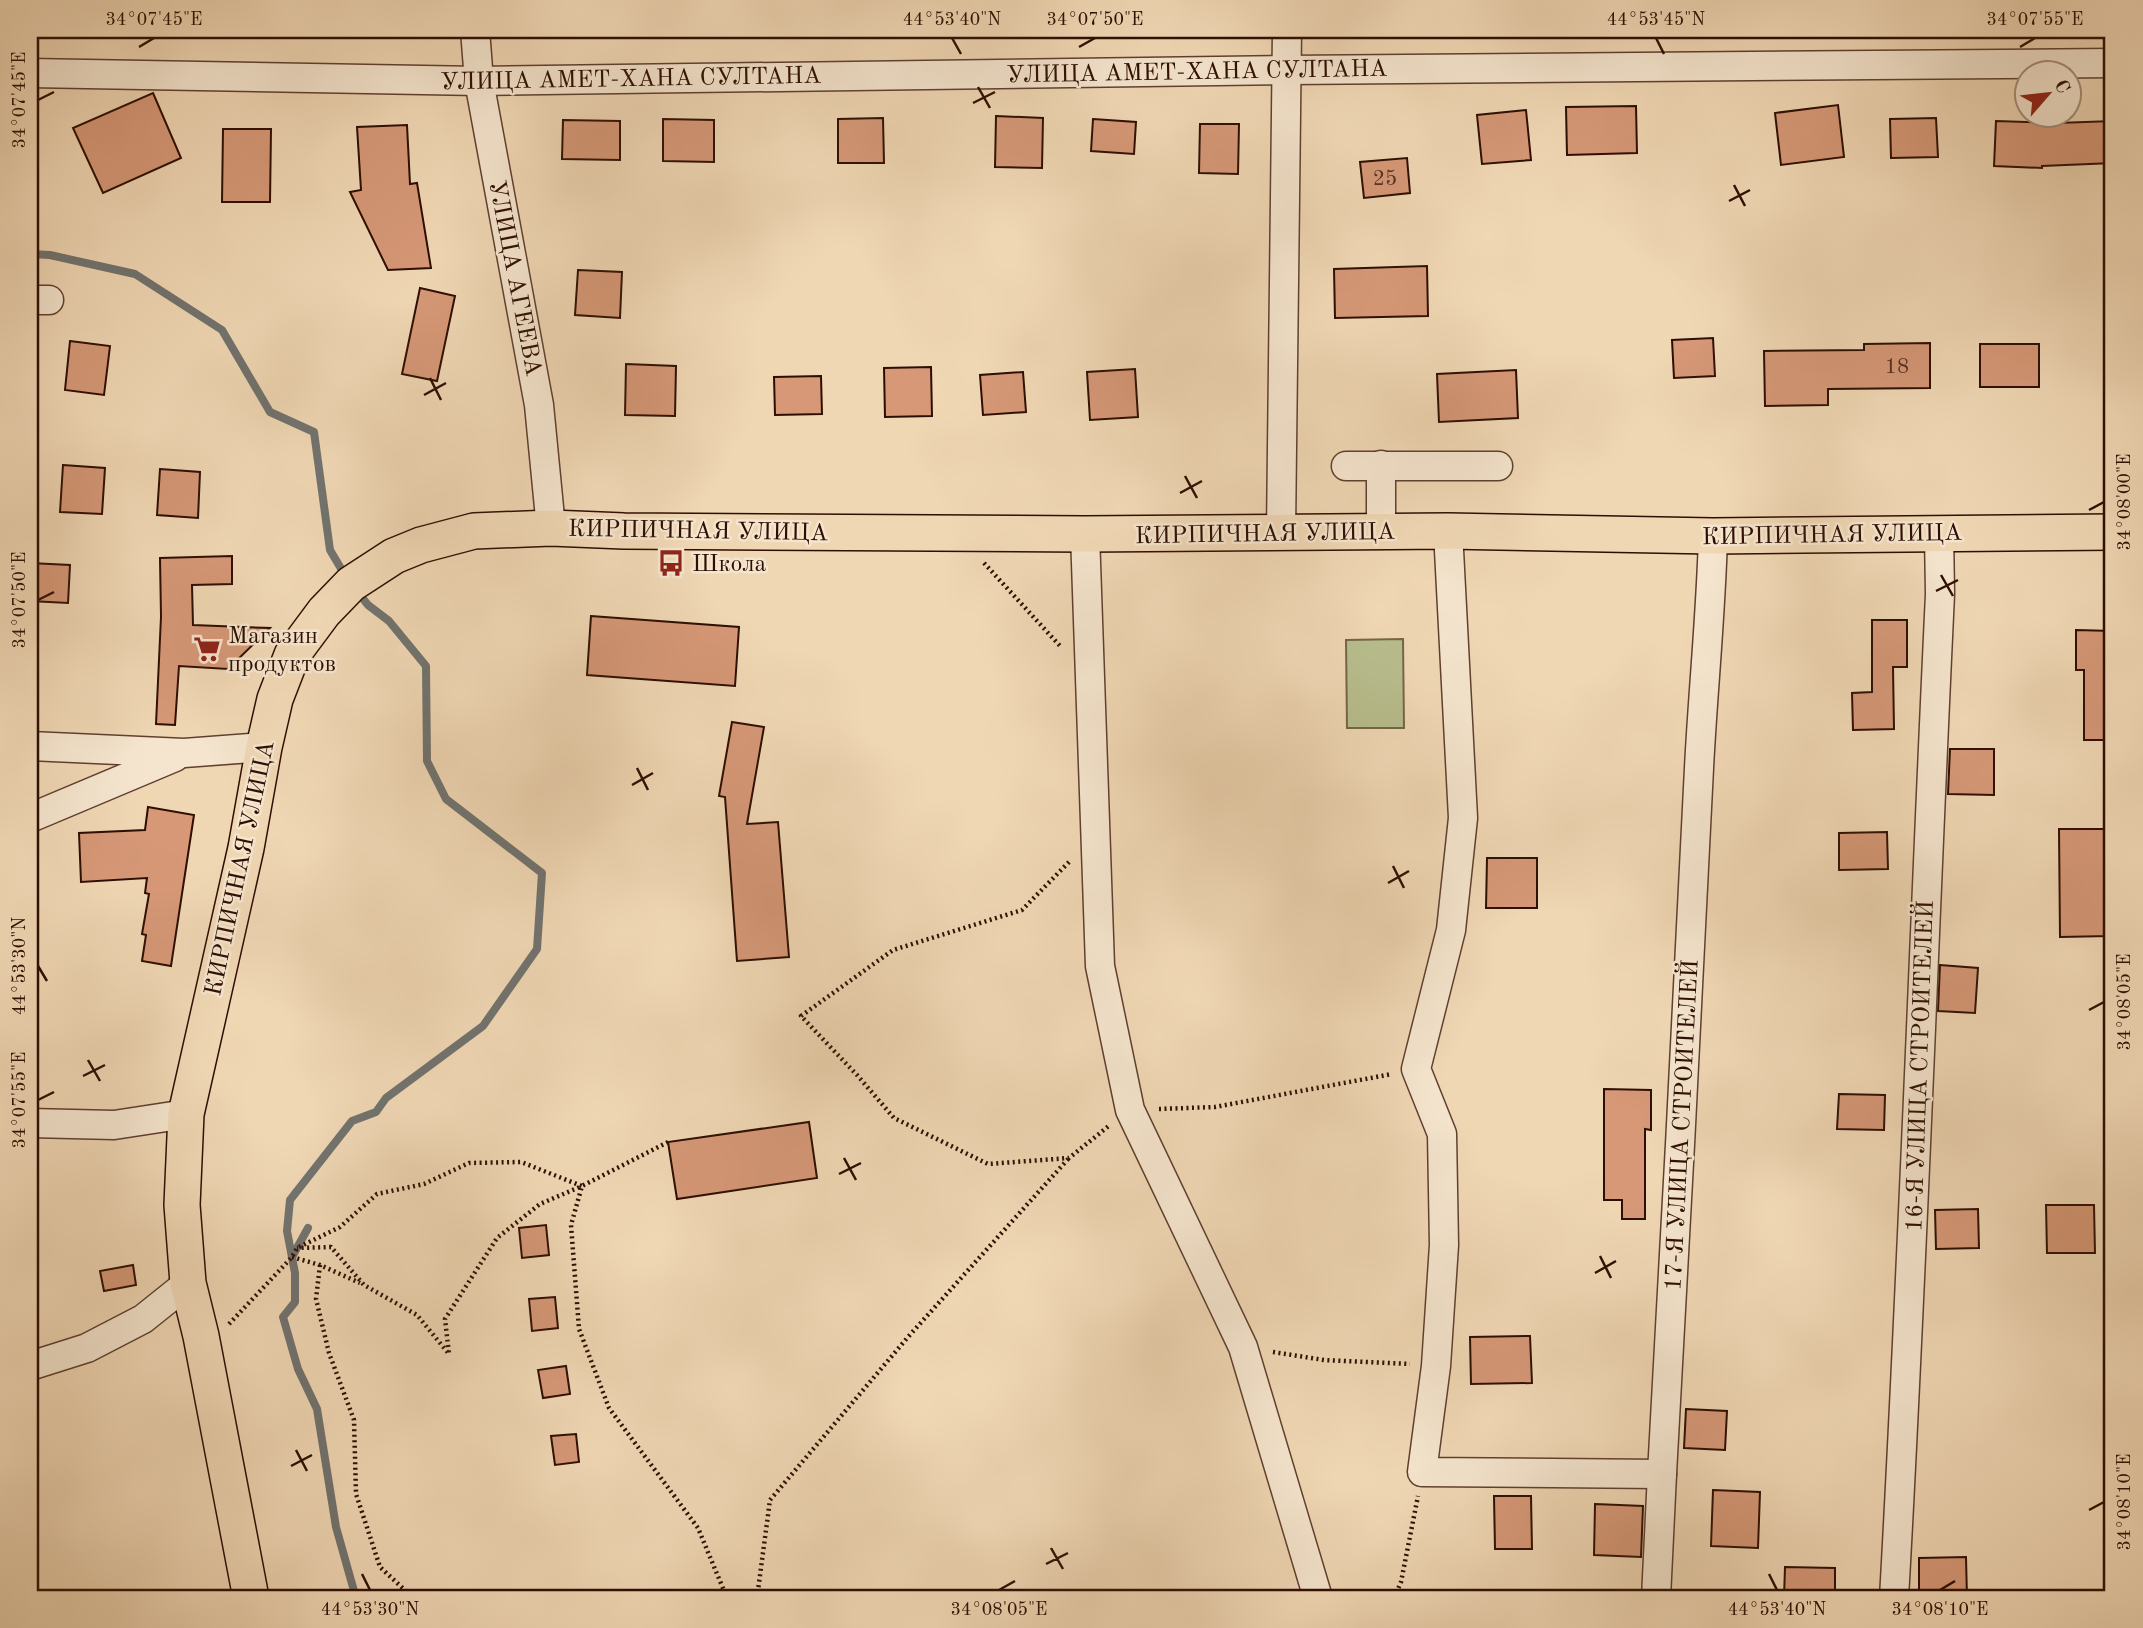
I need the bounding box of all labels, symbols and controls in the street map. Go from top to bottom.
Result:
text: 34°07'45"E [106,11,202,29]
text: 44°53'40"N [903,11,1001,29]
text: 34°07'50"E [1047,11,1143,29]
text: 44°53'45"N [1607,11,1705,29]
text: 34°07'55"E [1987,11,2083,29]
text: 34°07'45"E [11,52,29,148]
street label: УЛИЦА АМЕТ-ХАНА СУЛТАНА [1006,58,1388,88]
north arrow [2014,60,2084,130]
street label: УЛИЦА АМЕТ-ХАНА СУЛТАНА [440,65,822,95]
text: С [2049,77,2072,97]
house number: 25 [1373,169,1397,190]
street label: УЛИЦА АГЕЕВА [483,179,545,378]
house number: 18 [1885,357,1909,378]
text: 34°08'00"E [2116,454,2134,550]
street label: КИРПИЧНАЯ УЛИЦА [568,518,828,546]
street label: КИРПИЧНАЯ УЛИЦА [1135,521,1395,549]
street label: КИРПИЧНАЯ УЛИЦА [1702,522,1962,550]
bus stop icon: Школа [656,548,686,578]
text: 34°07'50"E [11,552,29,648]
place label: Школа [692,553,766,577]
place label: Магазин продуктов [228,625,336,677]
supermarket icon: Магазин продуктов [192,634,222,664]
street label: КИРПИЧНАЯ УЛИЦА [202,739,280,998]
street label: 16-Я УЛИЦА СТРОИТЕЛЕЙ [1898,900,1939,1232]
text: 44°53'30"N [11,917,29,1015]
text: 34°08'05"E [2116,954,2134,1050]
street label: 17-Я УЛИЦА СТРОИТЕЛЕЙ [1657,959,1704,1291]
text: 34°07'55"E [11,1052,29,1148]
text: 34°08'10"E [2116,1454,2134,1550]
text: 44°53'30"N [321,1601,419,1619]
text: 34°08'05"E [951,1601,1047,1619]
text: 44°53'40"N [1728,1601,1826,1619]
text: 34°08'10"E [1892,1601,1988,1619]

